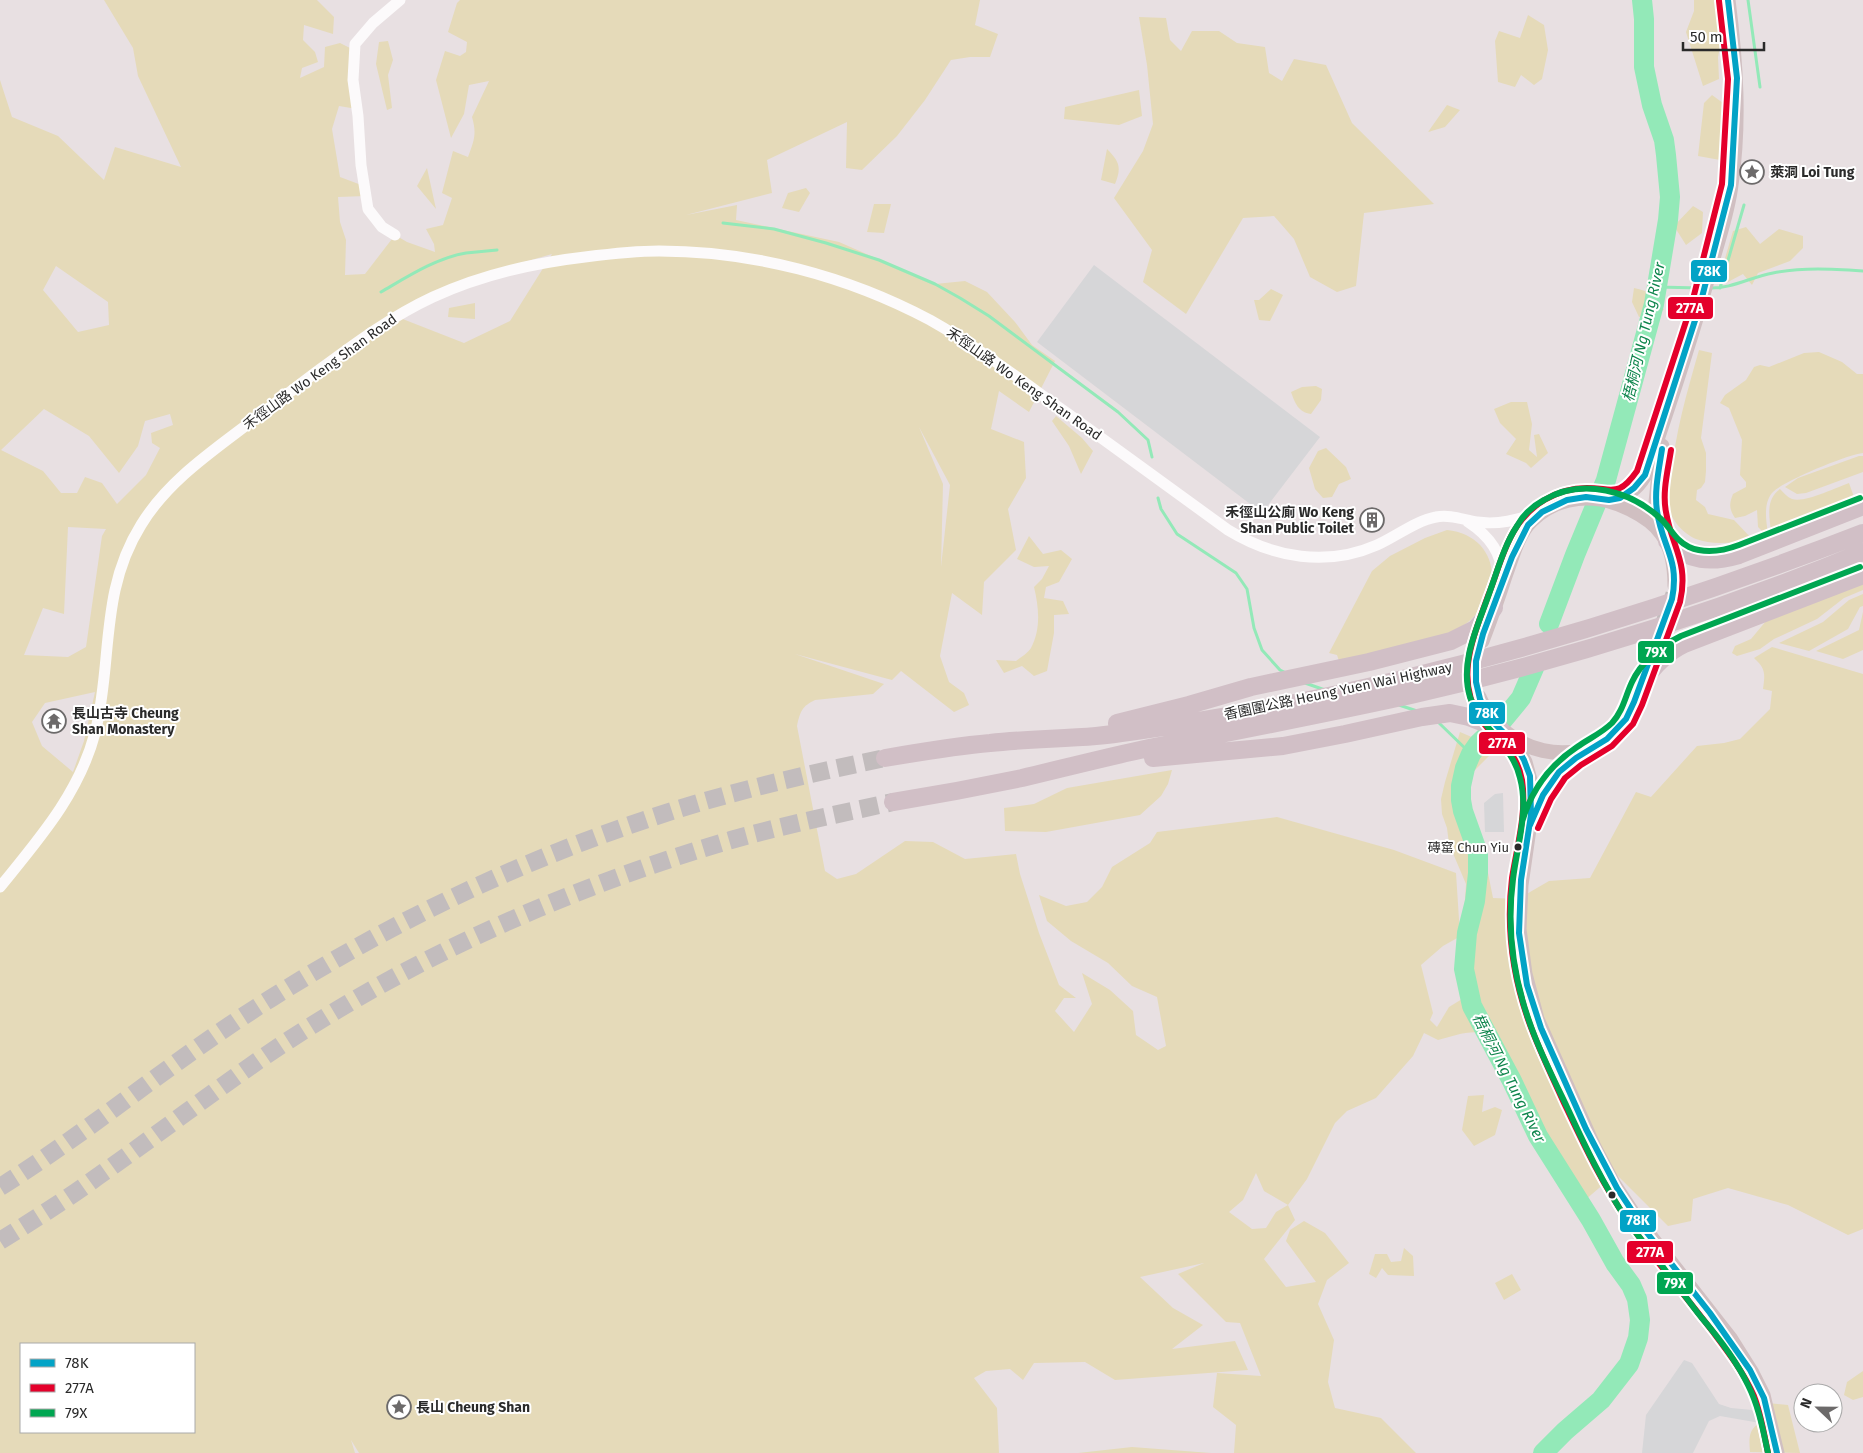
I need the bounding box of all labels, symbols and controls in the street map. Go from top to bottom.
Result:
scale bar [1683,20,1764,52]
text: 50 m [1690,28,1723,46]
place icon: 萊洞 Loi Tung [1739,159,1765,185]
place label: 萊洞 Loi Tung [1770,164,1855,181]
water label: 梧桐河 Ng Tung River [1619,259,1669,403]
line badge: 78K [1690,259,1728,283]
text: 78K [1697,263,1722,280]
line badge: 277A [1667,296,1714,320]
text: 277A [1676,300,1705,317]
street label: 禾徑山路 Wo Keng Shan Road [240,311,400,433]
street label: 禾徑山路 Wo Keng Shan Road [943,324,1105,444]
place label: 禾徑山公廁 Wo Keng Shan Public Toilet [1225,504,1355,537]
building icon: 禾徑山公廁 Wo Keng Shan Public Toilet [1359,507,1385,533]
line badge: 79X [1637,640,1675,664]
text: 79X [1645,644,1668,661]
street label: 香園圍公路 Heung Yuen Wai Highway [1223,659,1454,723]
line badge: 78K [1468,701,1506,725]
place label: 長山古寺 Cheung Shan Monastery [72,705,179,738]
text: 78K [1475,705,1500,722]
temple icon: 長山古寺 Cheung Shan Monastery [41,708,67,734]
line badge: 277A [1478,731,1526,755]
text: 277A [1488,735,1517,752]
place label: 磚窰 Chun Yiu [1428,840,1509,855]
marker: 磚窰 Chun Yiu [1513,842,1523,852]
water label: 梧桐河 Ng Tung River [1469,1010,1550,1147]
unlabelled marker [1607,1190,1617,1200]
line badge: 78K [1619,1209,1657,1233]
text: 78K [1626,1212,1651,1229]
line badge: 277A [1626,1240,1674,1264]
text: 277A [1636,1244,1665,1261]
line badge: 79X [1656,1271,1694,1295]
text: 79X [1664,1275,1687,1292]
legend [20,1343,195,1433]
text: 78K [65,1354,89,1372]
text: 277A [65,1379,94,1397]
north arrow [1793,1383,1843,1433]
place icon: 長山 Cheung Shan [386,1394,412,1420]
text: N [1797,1396,1816,1411]
place label: 長山 Cheung Shan [416,1399,530,1416]
text: 79X [65,1404,88,1422]

